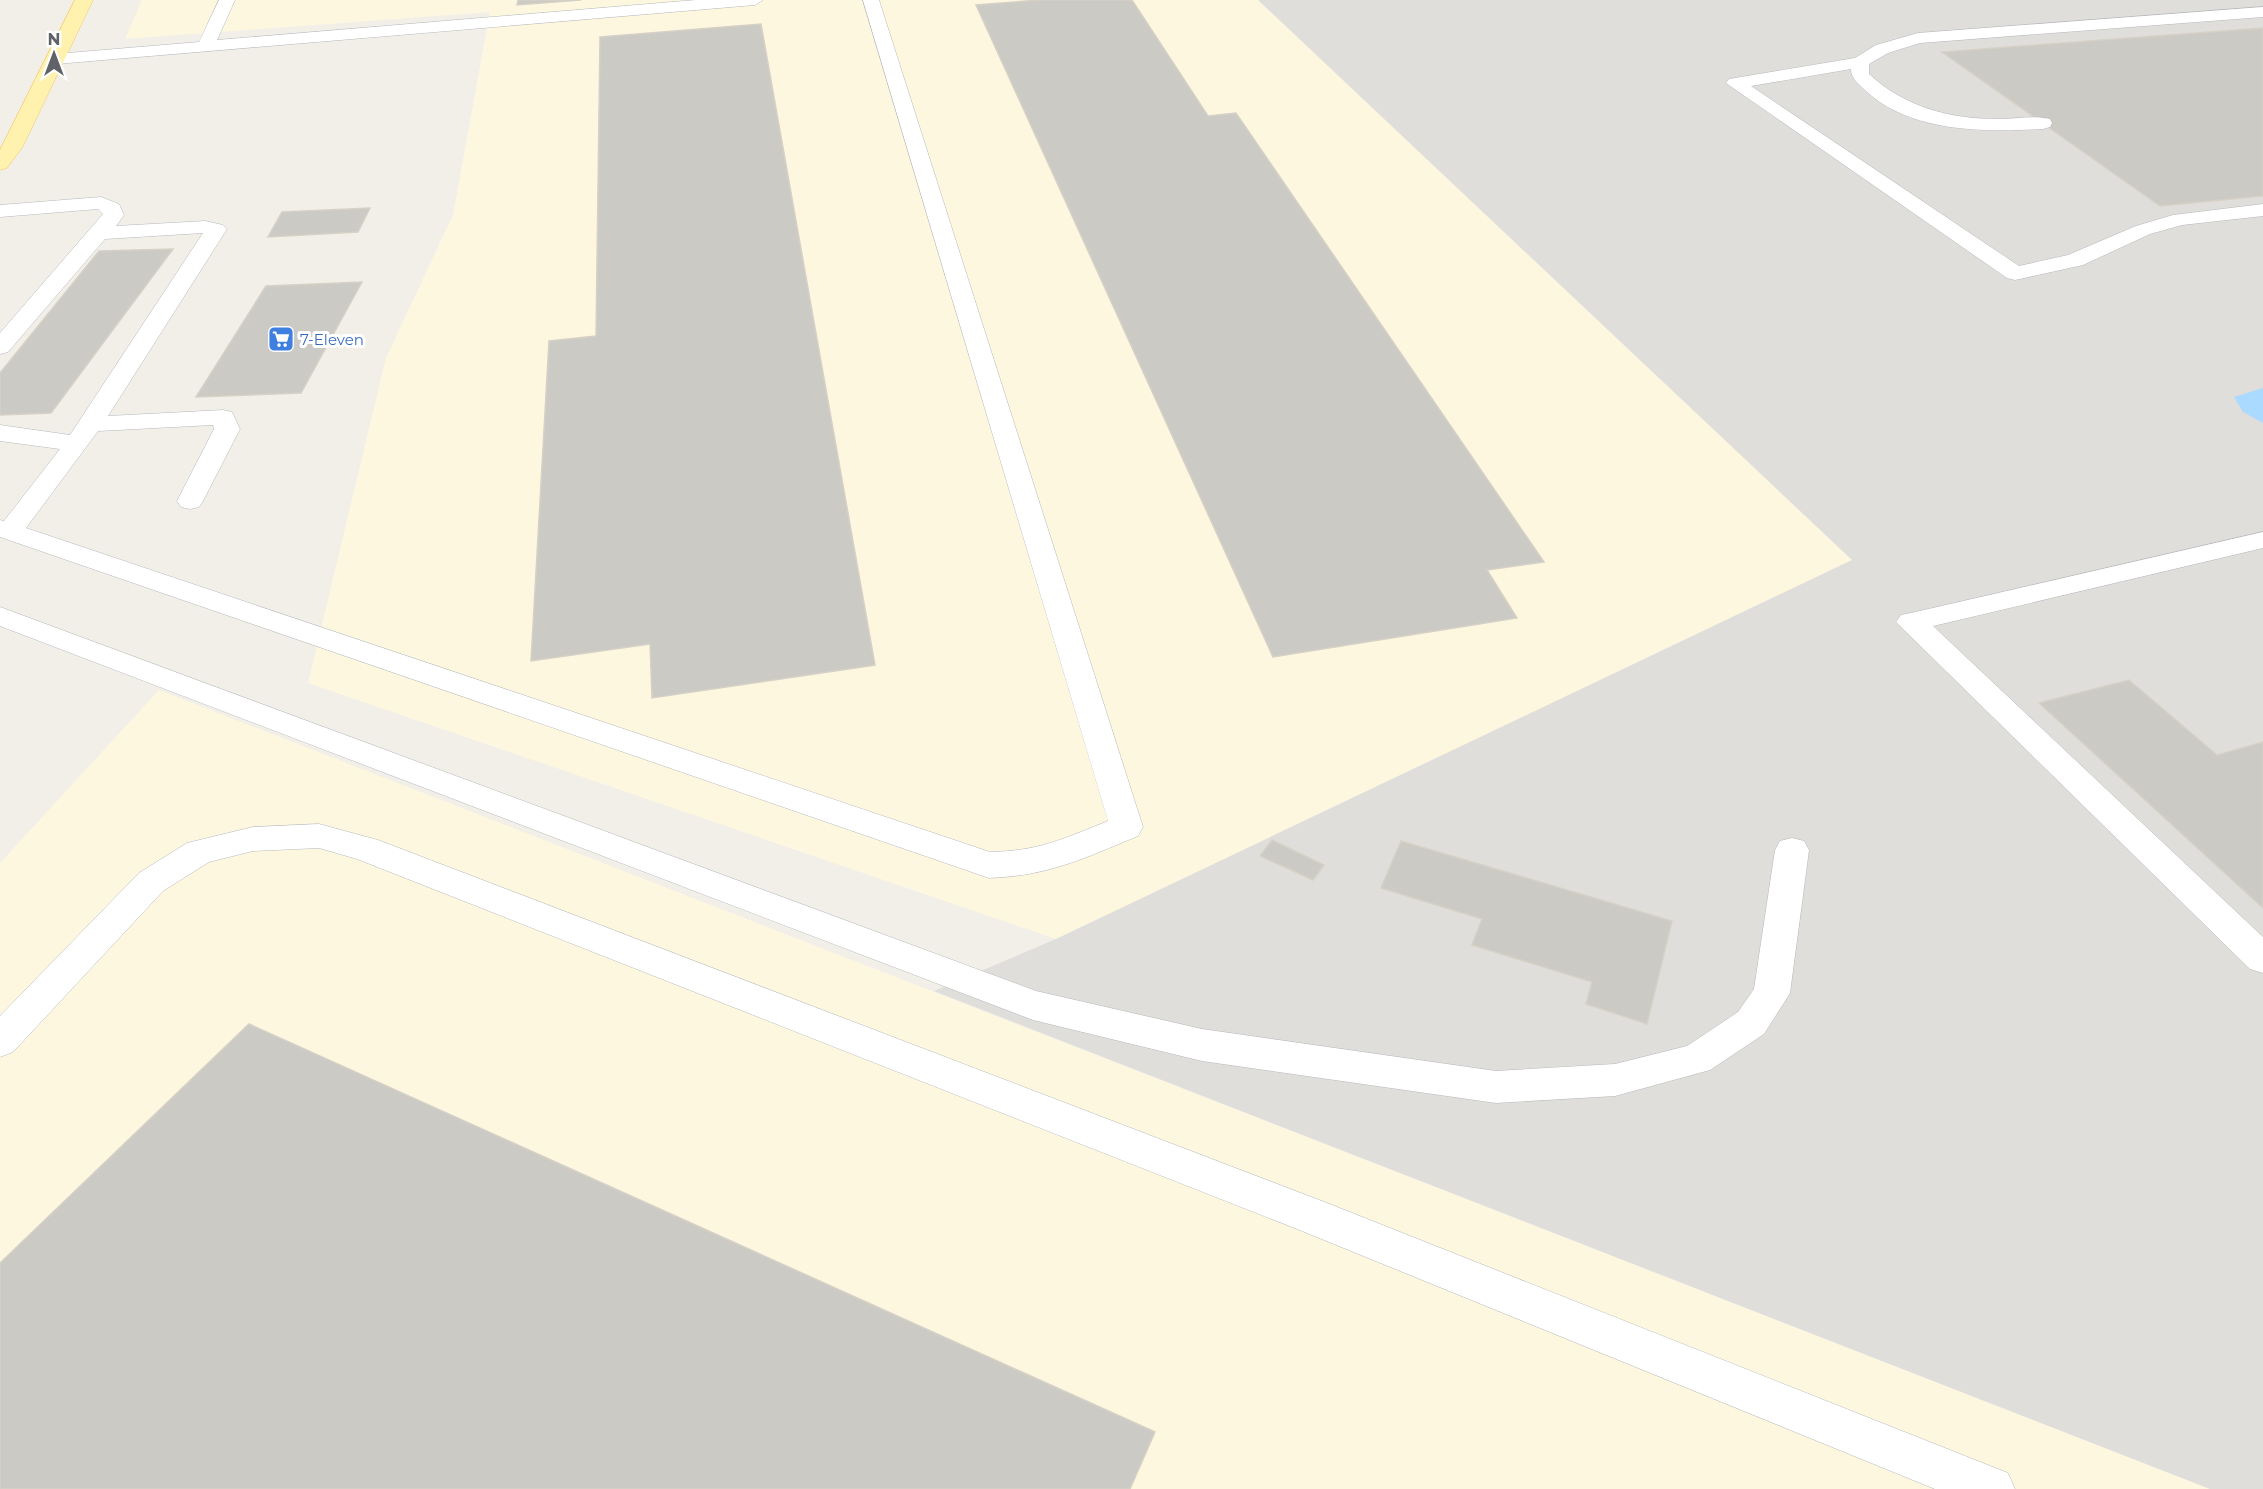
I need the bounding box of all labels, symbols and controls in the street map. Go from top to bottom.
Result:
north arrow [24,24,84,84]
text: N [48,30,60,49]
supermarket icon: 7-Eleven [266,324,296,354]
place label: 7-Eleven [300,330,364,349]

